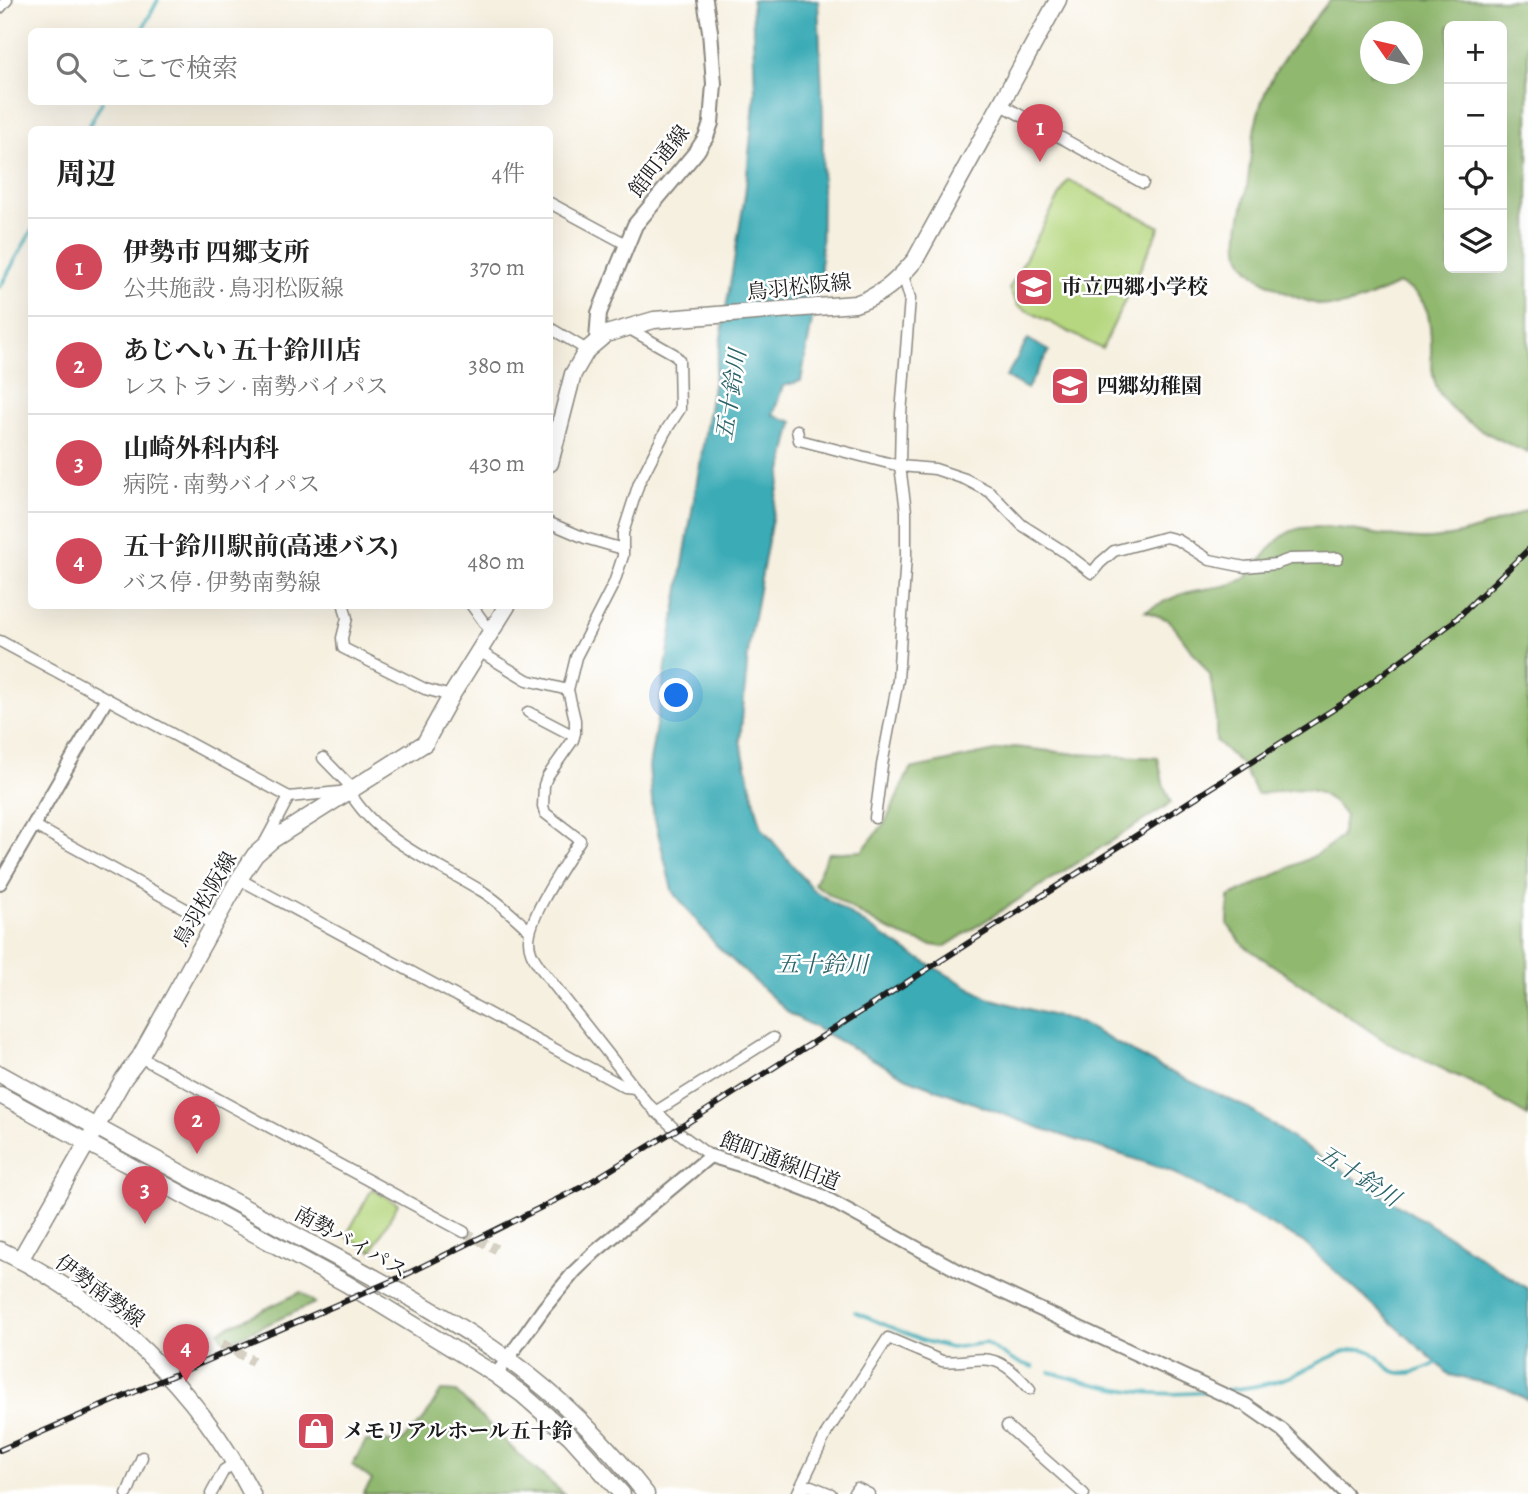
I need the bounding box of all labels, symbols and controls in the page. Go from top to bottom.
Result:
north arrow [1360,21,1423,84]
map controls [1444,21,1507,273]
button: + [1444,21,1507,84]
search box [28,28,553,105]
icon: search [52,48,90,86]
text: ここで検索 [108,51,238,86]
button: − [1444,84,1507,147]
pin: 1 [1017,104,1063,162]
street label: 館町通線 [622,119,696,203]
button: locate [1444,147,1507,210]
text: 周辺 [56,154,116,194]
text: 4件 [492,158,525,189]
button: layers [1444,210,1507,273]
text: 伊勢市 四郷支所 [123,235,310,270]
text: 1 [75,252,83,283]
text: 370 m [470,252,525,283]
school or university icon: 市立四郷小学校 [1013,266,1055,308]
street label: 鳥羽松阪線 [745,268,853,306]
text: 公共施設 · 鳥羽松阪線 [123,273,344,304]
place label: 市立四郷小学校 [1061,273,1208,301]
text: あじへい 五十鈴川店 [123,333,362,368]
water label: 五十鈴川 [708,344,754,443]
text: 2 [73,350,85,381]
text: 380 m [468,350,525,381]
school or university icon: 四郷幼稚園 [1049,365,1091,407]
text: レストラン · 南勢バイパス [123,371,389,402]
place label: 四郷幼稚園 [1097,372,1202,400]
text: 山崎外科内科 [123,431,279,466]
text: 3 [74,448,84,479]
text: 430 m [469,448,525,479]
text: 病院 · 南勢バイパス [123,469,320,500]
text: 五十鈴川駅前(高速バス) [123,529,398,564]
text: 4 [74,546,84,577]
text: 480 m [467,546,525,577]
text: バス停 · 伊勢南勢線 [123,567,321,598]
your location [659,678,693,712]
street label: 鳥羽松阪線 [167,847,243,951]
water label: 五十鈴川 [776,949,871,980]
pin: 2 [174,1096,220,1154]
street label: 館町通線旧道 [716,1125,844,1197]
water label: 五十鈴川 [1312,1138,1409,1216]
pin: 3 [122,1166,168,1224]
street label: 南勢バイパス [289,1199,413,1285]
street label: 伊勢南勢線 [50,1248,150,1334]
pin: 4 [163,1324,209,1382]
shop icon: メモリアルホール五十鈴 [295,1410,337,1452]
place label: メモリアルホール五十鈴 [343,1417,573,1445]

